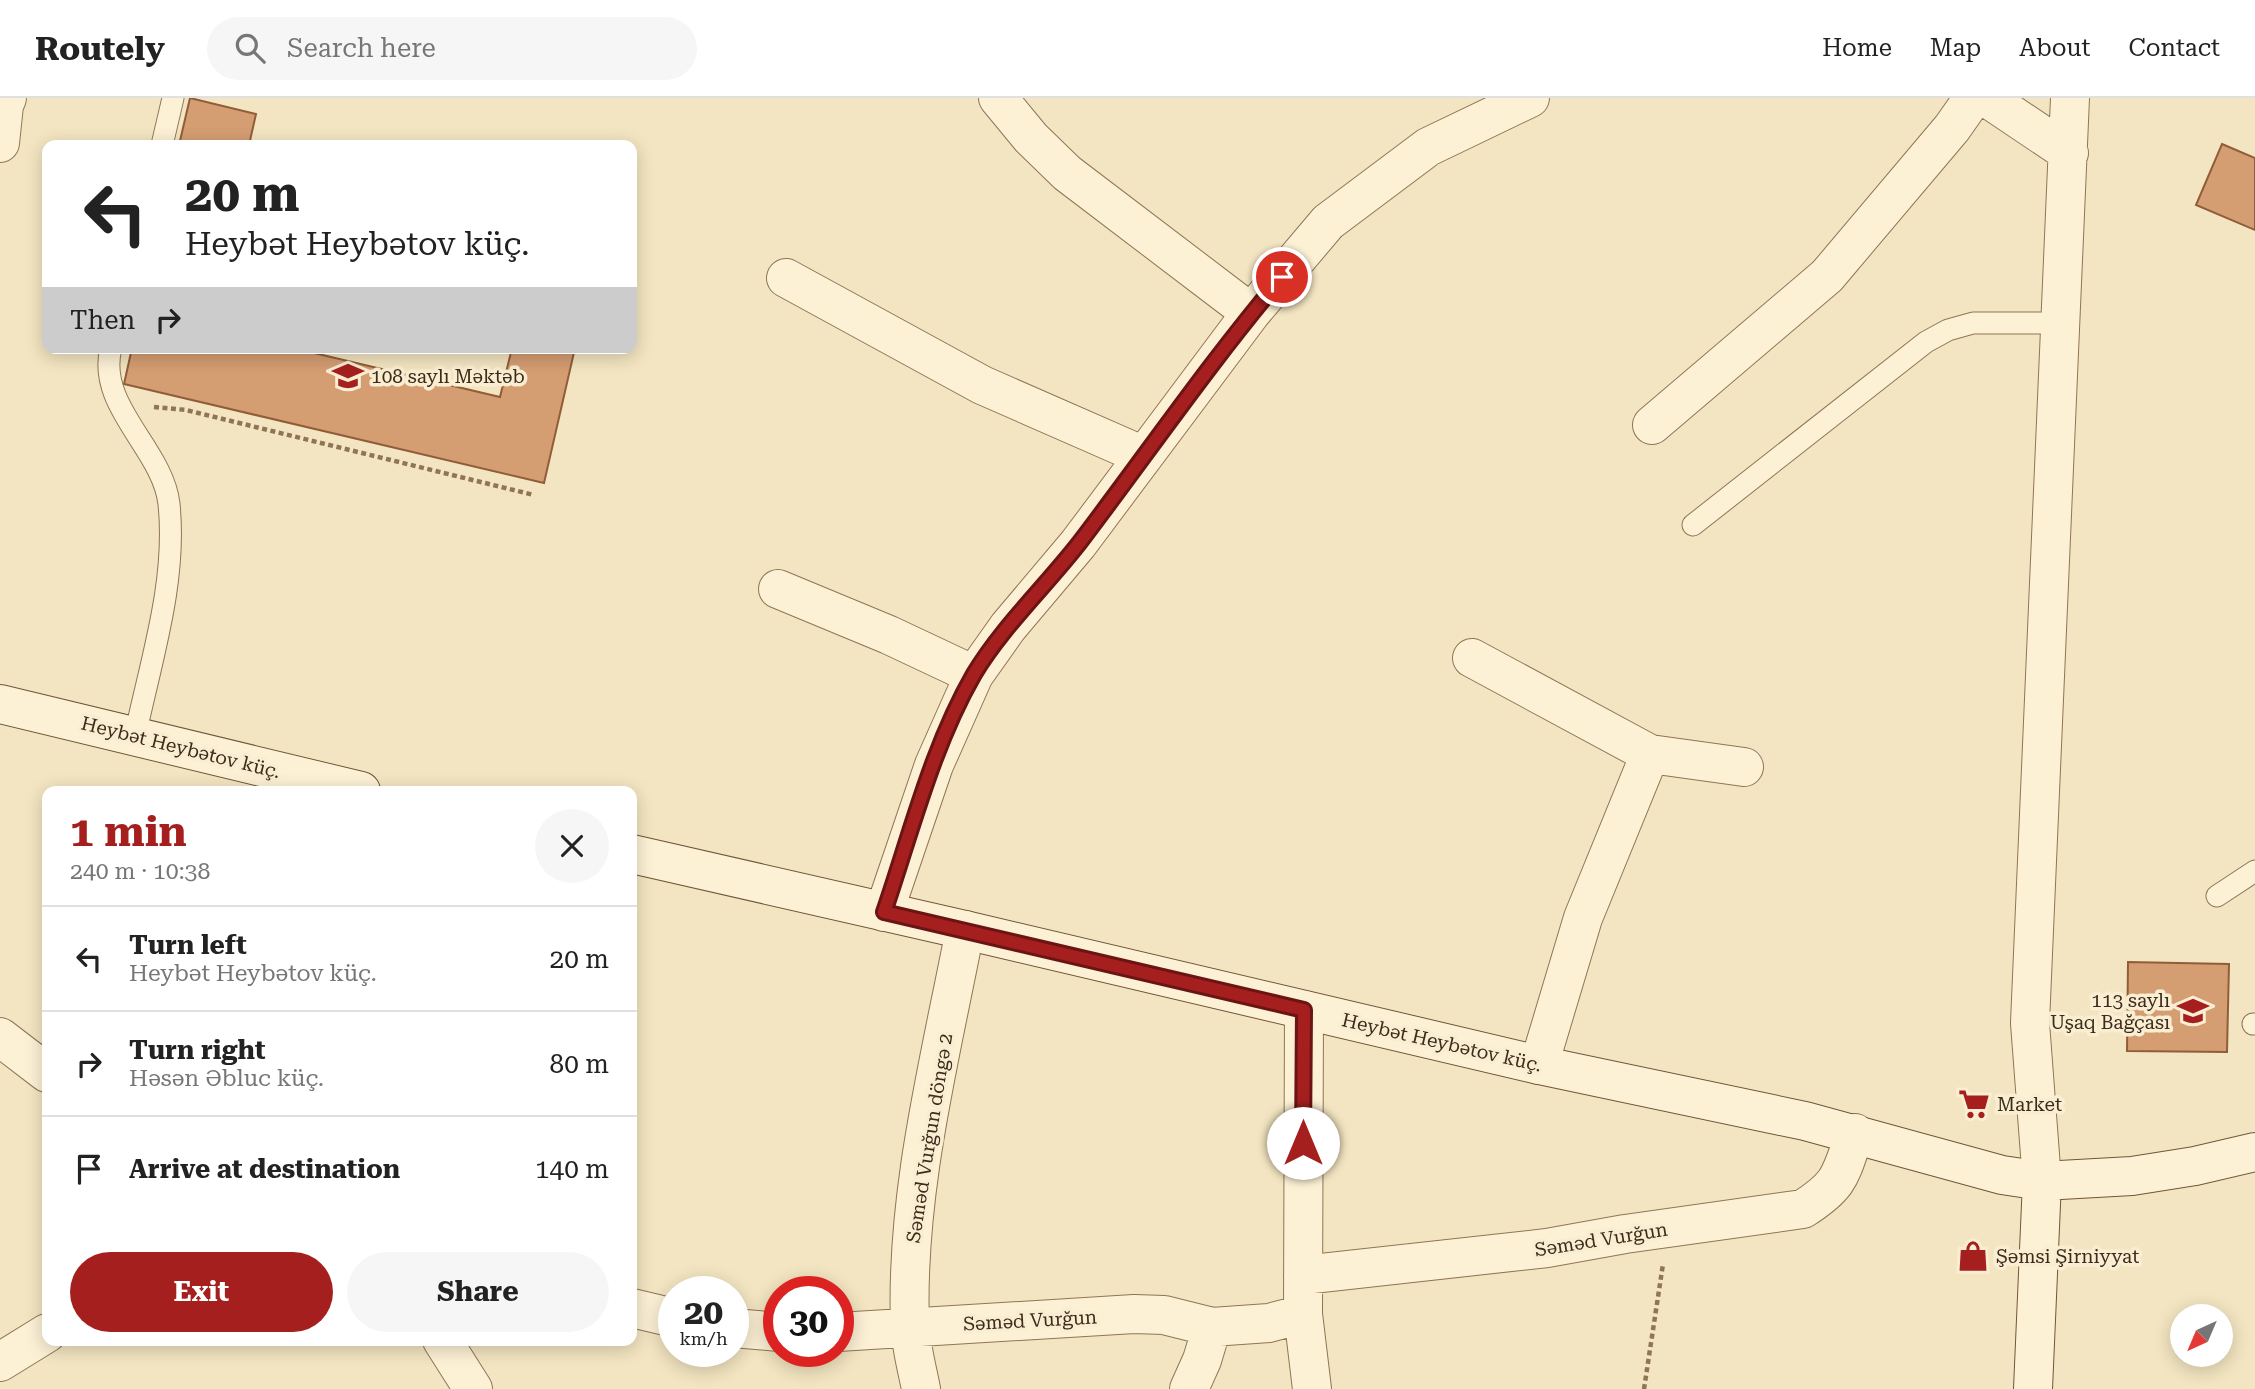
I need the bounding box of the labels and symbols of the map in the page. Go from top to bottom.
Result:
pin [1252,247,1312,307]
school or university icon: 108 saylı Məktəb [331,359,365,393]
place label: 108 saylı Məktəb [371,365,525,388]
street label: Heybət Heybətov küç. [79,712,283,783]
place label: 113 saylı Uşaq Bağçası [2050,989,2170,1034]
school or university icon: 113 saylı Uşaq Bağçası [2176,994,2210,1028]
street label: Heybət Heybətov küç. [1340,1008,1544,1077]
street label: Səməd Vurğun döngə 2 [902,1032,957,1244]
supermarket icon: Market [1957,1087,1991,1121]
place label: Market [1997,1093,2062,1116]
position arrow [1266,1106,1340,1180]
street label: Səməd Vurğun [1533,1218,1669,1261]
shop icon: Şəmsi Şirniyyat [1956,1239,1990,1273]
place label: Şəmsi Şirniyyat [1996,1245,2139,1268]
speed limit sign: 30 [763,1276,854,1367]
north arrow [2170,1304,2233,1367]
street label: Səməd Vurğun [962,1306,1098,1335]

